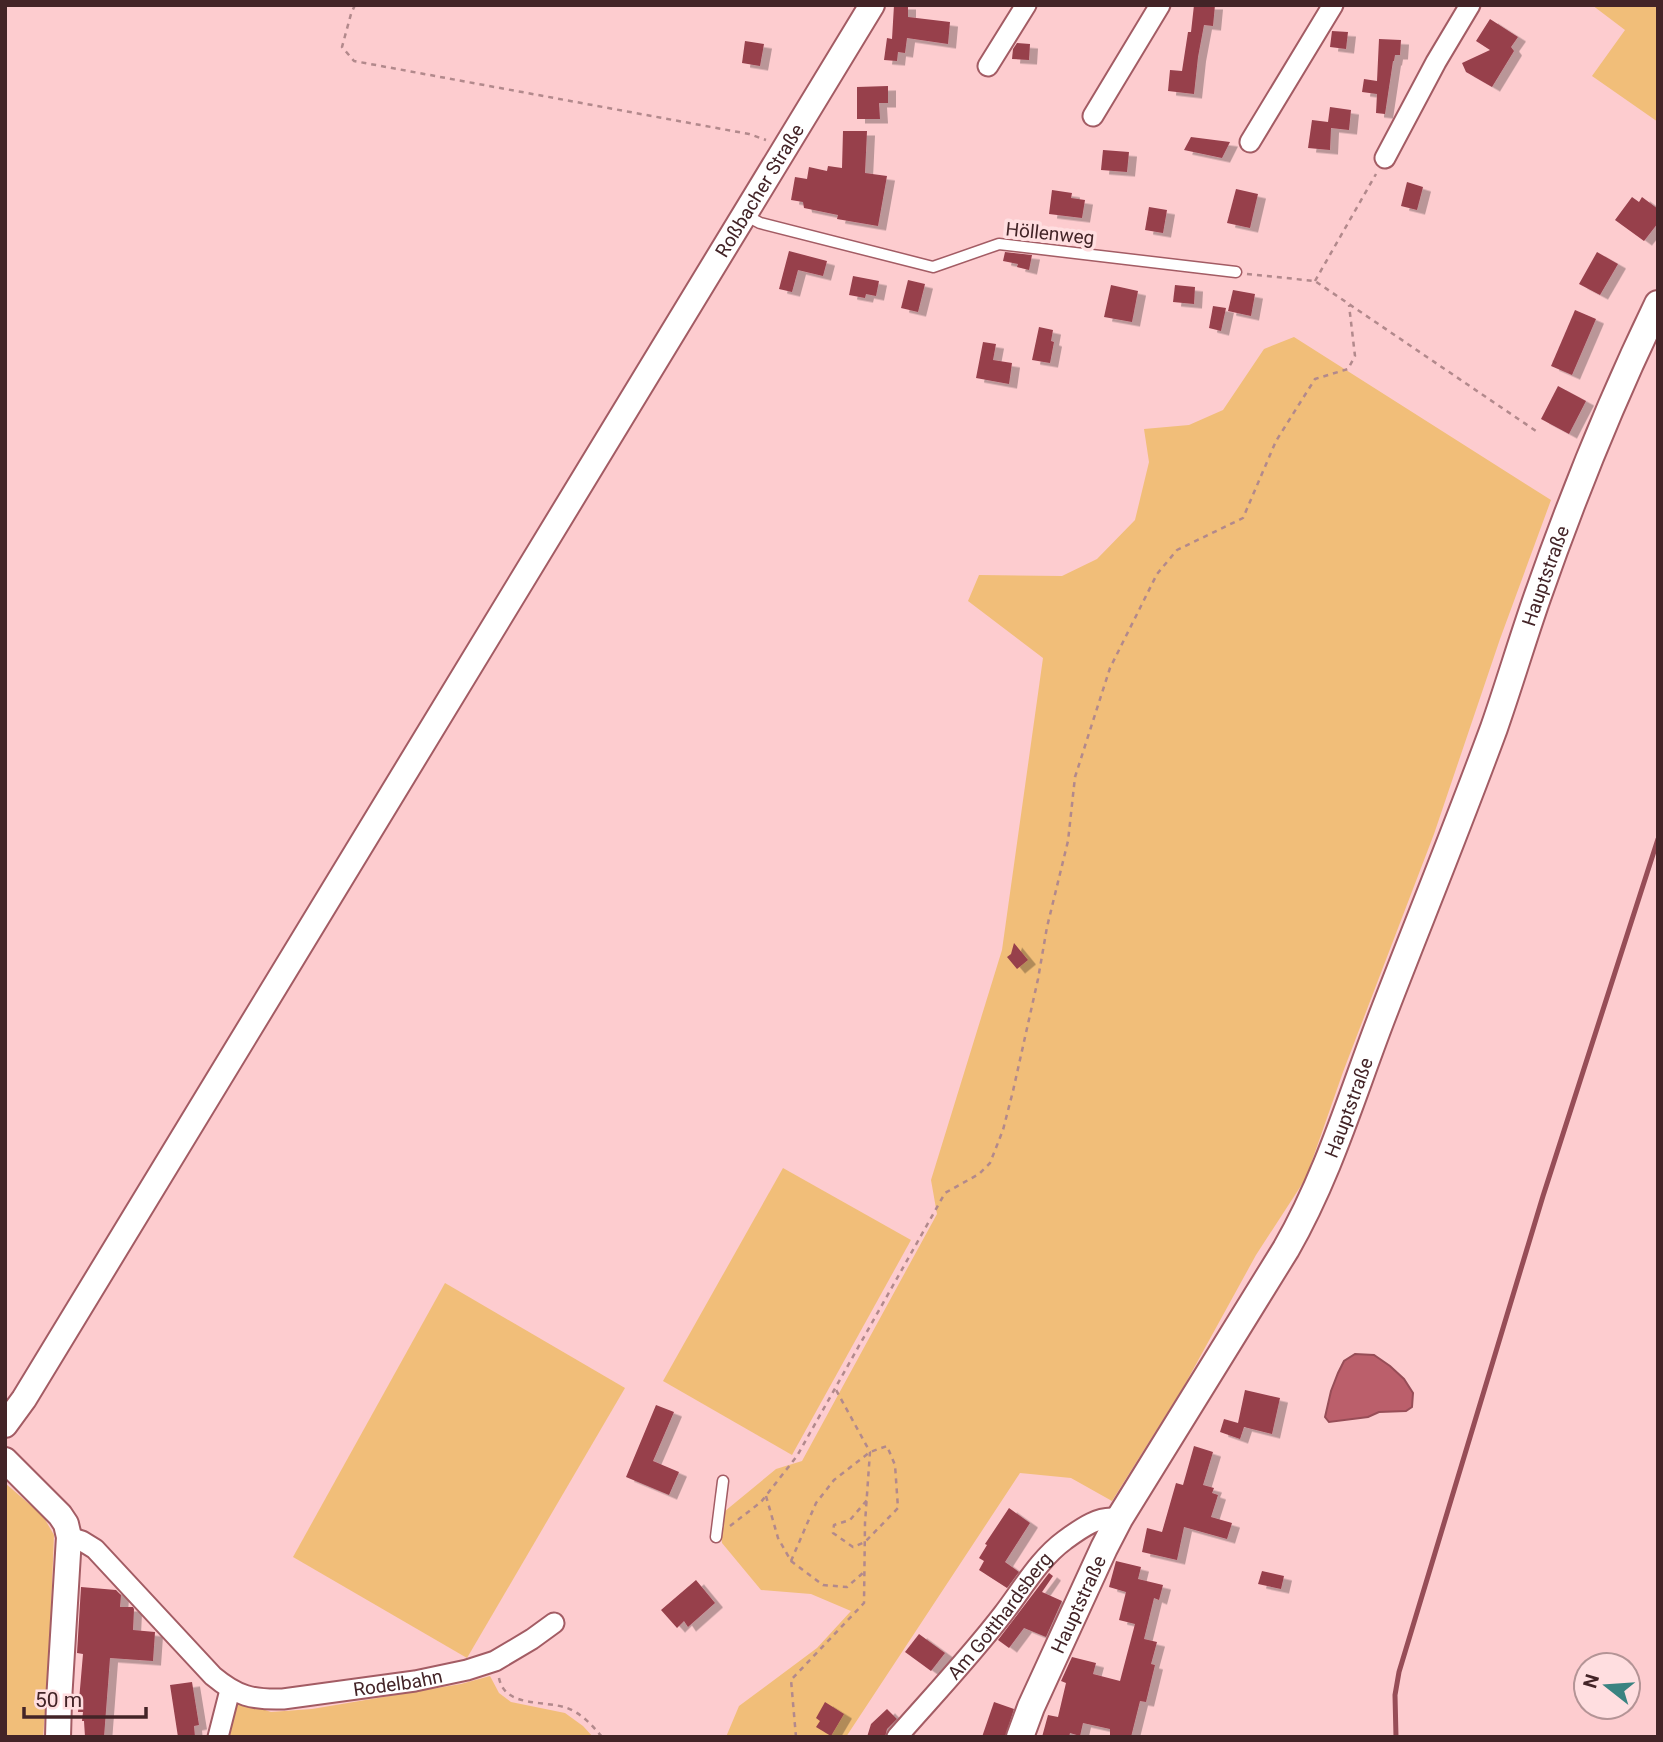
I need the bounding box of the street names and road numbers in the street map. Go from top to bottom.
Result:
street label: Roßbacher Straße [710,120,809,261]
street label: Höllenweg [1004,217,1096,250]
street label: Hauptstraße [1517,522,1574,629]
street label: Hauptstraße [1320,1054,1378,1161]
street label: Am Gotthardsberg [943,1548,1057,1684]
street label: Hauptstraße [1046,1552,1111,1657]
street label: Rodelbahn [352,1665,444,1701]

